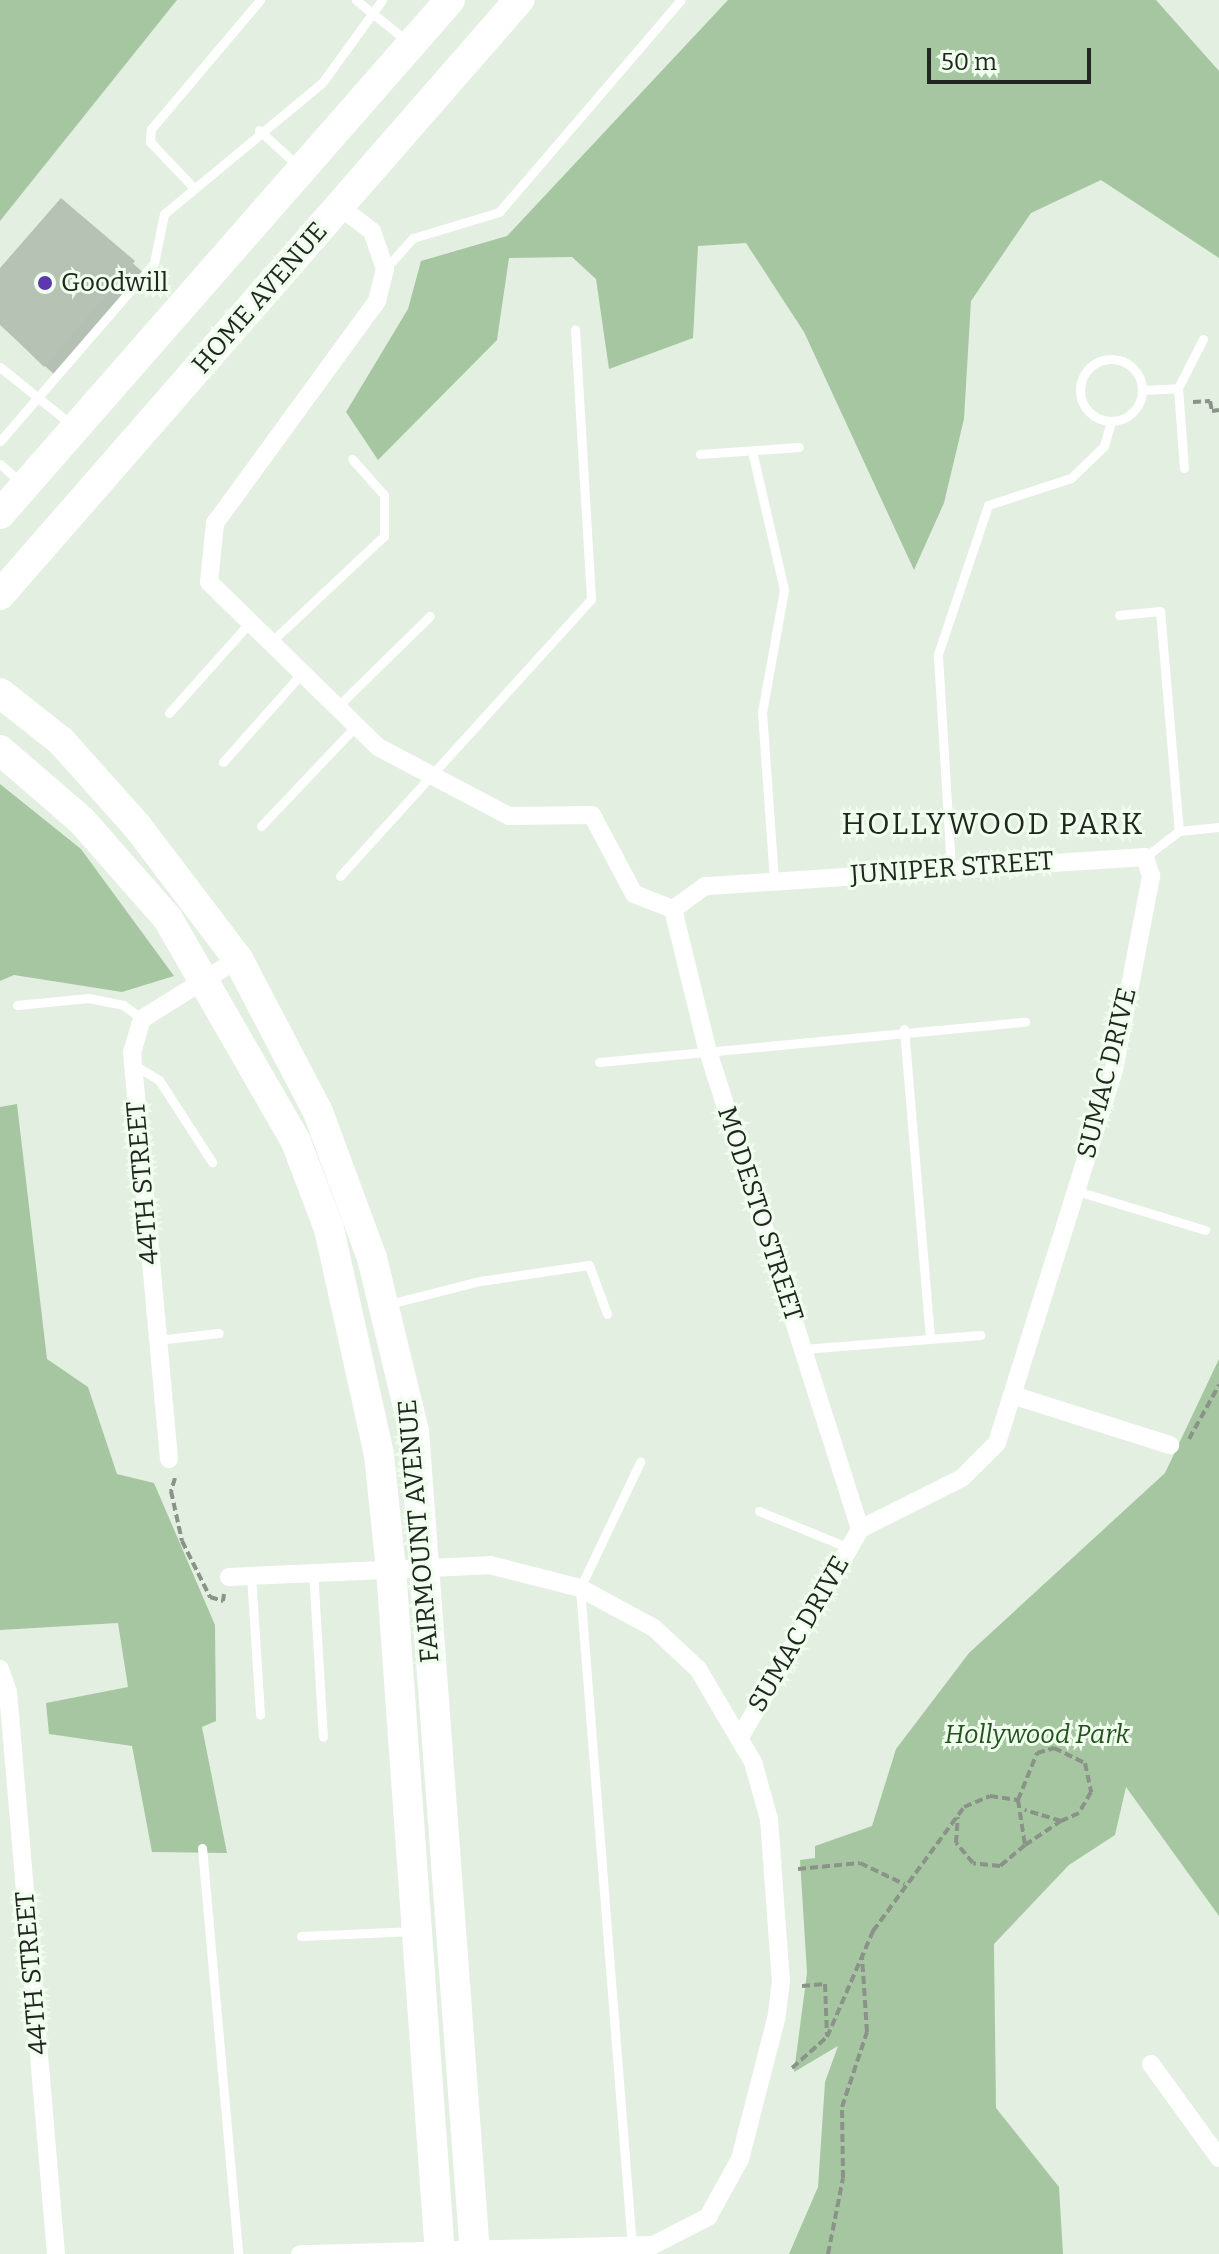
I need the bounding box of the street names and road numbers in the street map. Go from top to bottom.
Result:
street label: HOME AVENUE [186,216,334,380]
street label: JUNIPER STREET [849,845,1055,891]
street label: SUMAC DRIVE [1071,984,1143,1162]
street label: 44TH STREET [120,1100,166,1266]
street label: MODESTO STREET [711,1103,809,1325]
street label: FAIRMOUNT AVENUE [392,1398,446,1664]
street label: SUMAC DRIVE [742,1551,856,1717]
street label: 44TH STREET [9,1890,55,2056]

